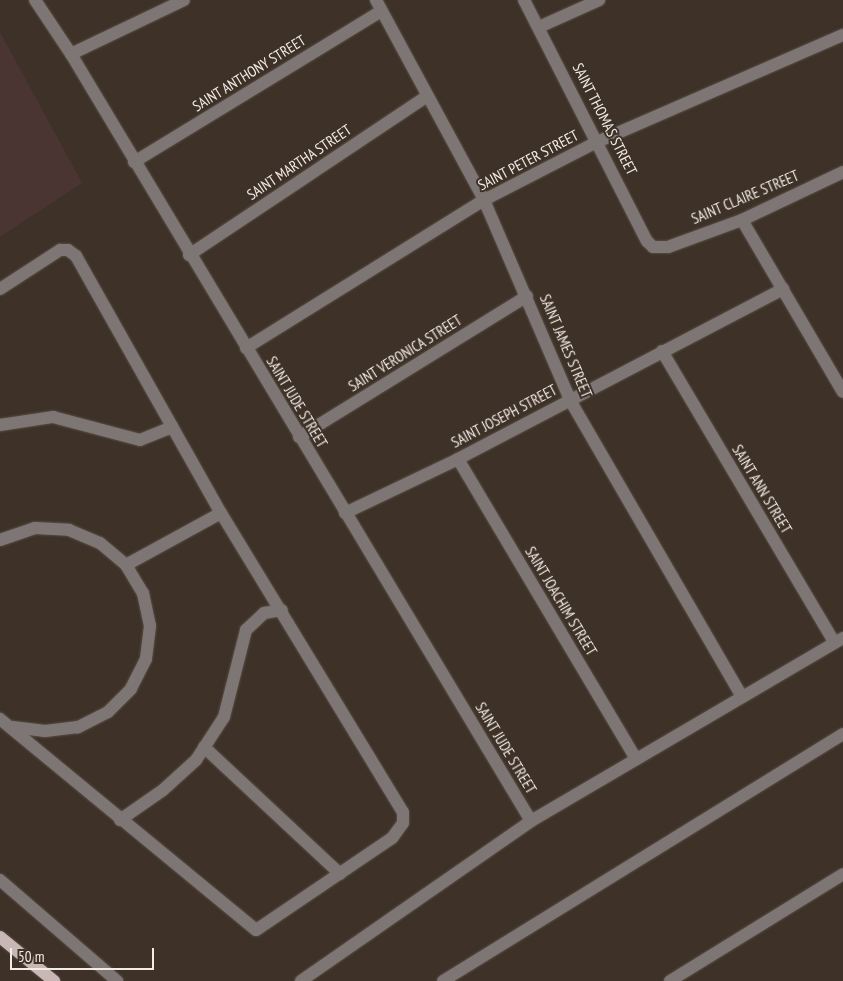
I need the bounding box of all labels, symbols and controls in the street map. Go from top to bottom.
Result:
street label: SAINT ANTHONY STREET [189,31,309,115]
street label: SAINT THOMAS STREET [569,60,641,178]
street label: SAINT MARTHA STREET [243,120,355,204]
street label: SAINT PETER STREET [475,126,581,194]
street label: SAINT CLAIRE STREET [688,166,802,228]
street label: SAINT JAMES STREET [536,291,596,401]
street label: SAINT VERONICA STREET [344,311,466,395]
street label: SAINT JUDE STREET [263,353,331,451]
street label: SAINT JOSEPH STREET [448,380,560,452]
street label: SAINT ANN STREET [728,441,796,537]
street label: SAINT JOACHIM STREET [521,543,601,659]
street label: SAINT JUDE STREET [472,699,540,797]
scale bar [12,938,156,970]
text: 50 m [18,947,44,966]

